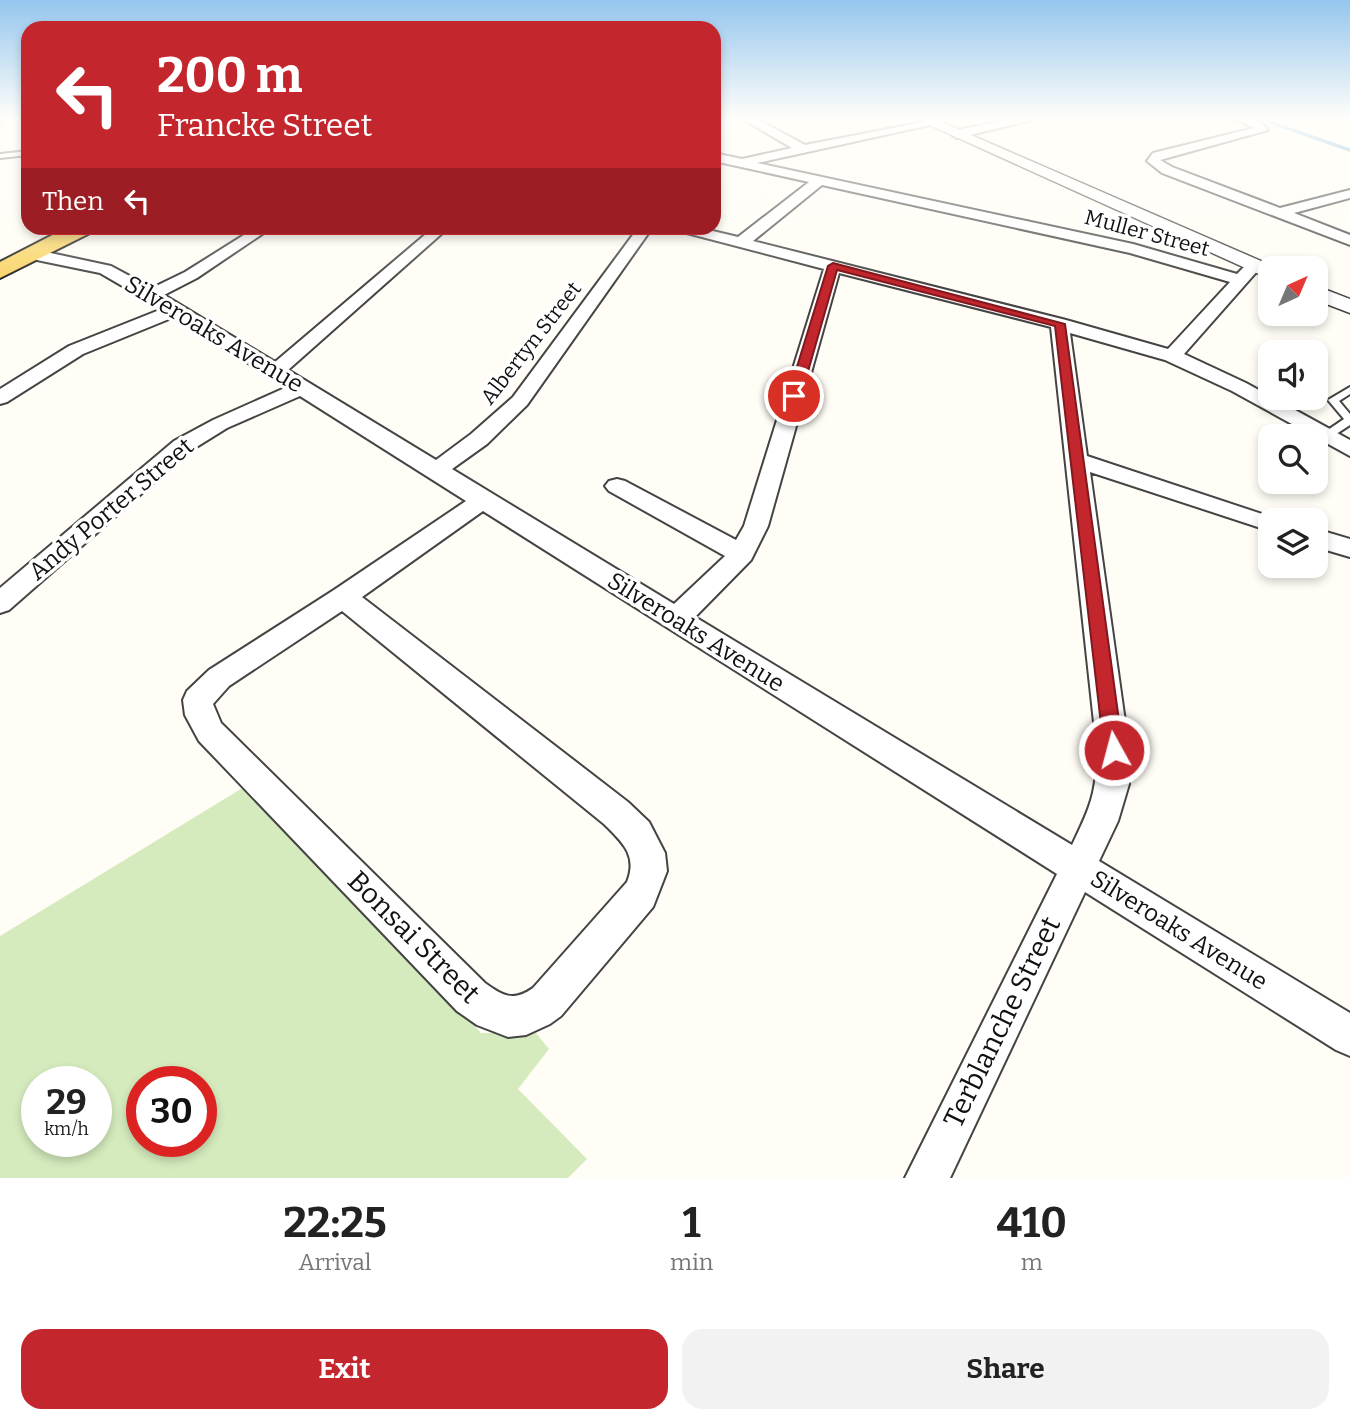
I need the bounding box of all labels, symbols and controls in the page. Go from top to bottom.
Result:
text: 200 m [157,46,302,105]
icon: left [42,49,133,140]
text: Francke Street [157,106,372,144]
icon: left [118,182,156,220]
text: Then [42,186,104,217]
street label: Muller Street [1082,204,1213,262]
north arrow [1258,256,1328,326]
map controls [1258,256,1328,578]
street label: Silveroaks Avenue [120,270,308,398]
street label: Albertyn Street [475,276,587,410]
button: sound [1258,340,1328,410]
pin [764,366,824,426]
icon: arrive [775,377,813,415]
button: search [1258,424,1328,494]
street label: Andy Porter Street [23,432,199,586]
button: layers [1258,508,1328,578]
street label: Silveroaks Avenue [602,566,790,698]
position arrow [1077,713,1151,787]
street label: Bonsai Street [341,864,487,1010]
street label: Silveroaks Avenue [1085,864,1273,996]
street label: Terblanche Street [937,911,1067,1133]
speed limit sign: 30 [126,1066,217,1157]
text: 29 [46,1081,87,1123]
text: km/h [44,1118,89,1140]
text: 22:25 [283,1198,387,1248]
text: 1 [683,1198,701,1248]
text: 410 [996,1198,1067,1248]
text: Arrival [299,1248,371,1276]
text: min [670,1248,713,1276]
text: m [1021,1248,1043,1276]
button: Exit [21,1329,668,1409]
button: Share [682,1329,1329,1409]

